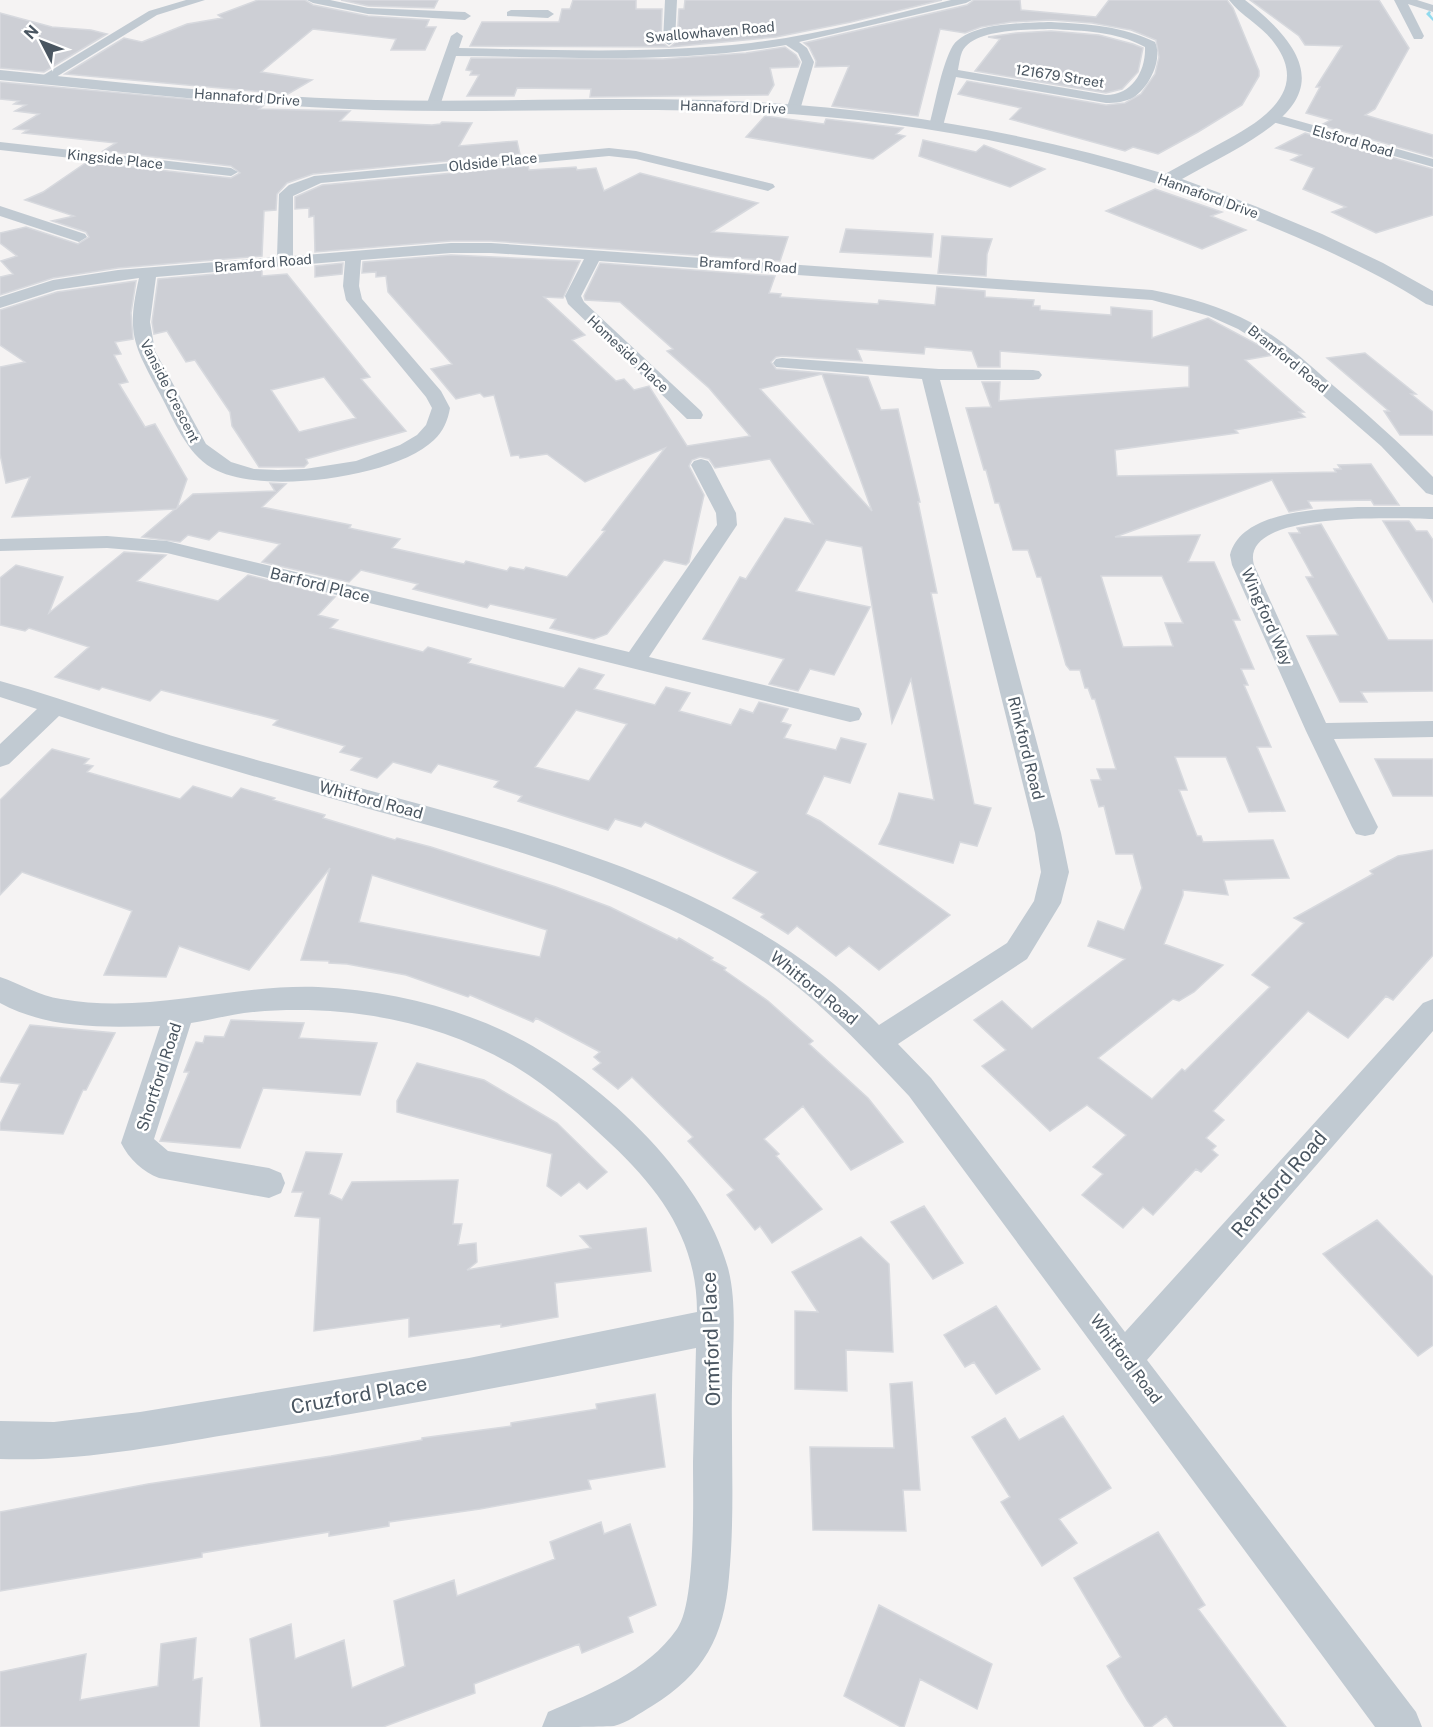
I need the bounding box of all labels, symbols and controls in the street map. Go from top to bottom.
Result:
north arrow [12,12,72,72]
street label: Swallowhaven Road [645,18,775,46]
text: N [20,21,42,43]
street label: 121679 Street [1015,61,1105,91]
street label: Hannaford Drive [194,85,301,109]
street label: Hannaford Drive [680,97,786,117]
street label: Elsford Road [1311,122,1395,160]
street label: Kingside Place [66,146,164,172]
street label: Oldside Place [448,149,538,175]
street label: Hannaford Drive [1155,170,1261,222]
street label: Bramford Road [214,251,312,275]
street label: Bramford Road [699,254,797,276]
street label: Homeside Place [584,312,672,396]
street label: Bramford Road [1245,322,1331,396]
street label: Vanside Crescent [137,337,203,445]
street label: Barford Place [268,563,372,607]
street label: Wingford Way [1237,565,1297,669]
street label: Rinkford Road [1004,694,1048,802]
street label: Whitford Road [317,777,425,823]
street label: Whitford Road [767,947,861,1029]
street label: Shortford Road [132,1020,186,1134]
street label: Rentford Road [1226,1126,1332,1242]
street label: Ormford Place [697,1271,725,1407]
street label: Whitford Road [1086,1311,1166,1407]
street label: Cruzford Place [289,1371,429,1419]

